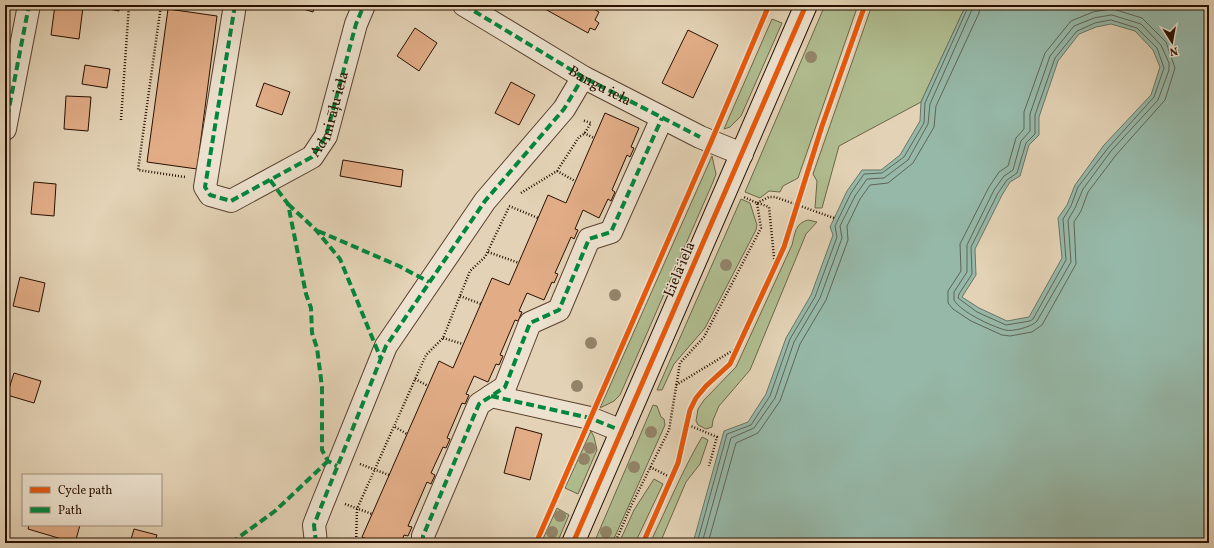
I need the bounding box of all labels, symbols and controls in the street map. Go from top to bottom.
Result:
north arrow [1152,22,1192,62]
text: N [1168,42,1179,58]
street label: Bangu iela [564,61,634,112]
street label: Admirāļu iela [306,69,355,162]
street label: Lielā iela [659,239,701,301]
legend [22,474,162,526]
text: Cycle path [58,483,113,499]
text: Path [58,503,82,519]

